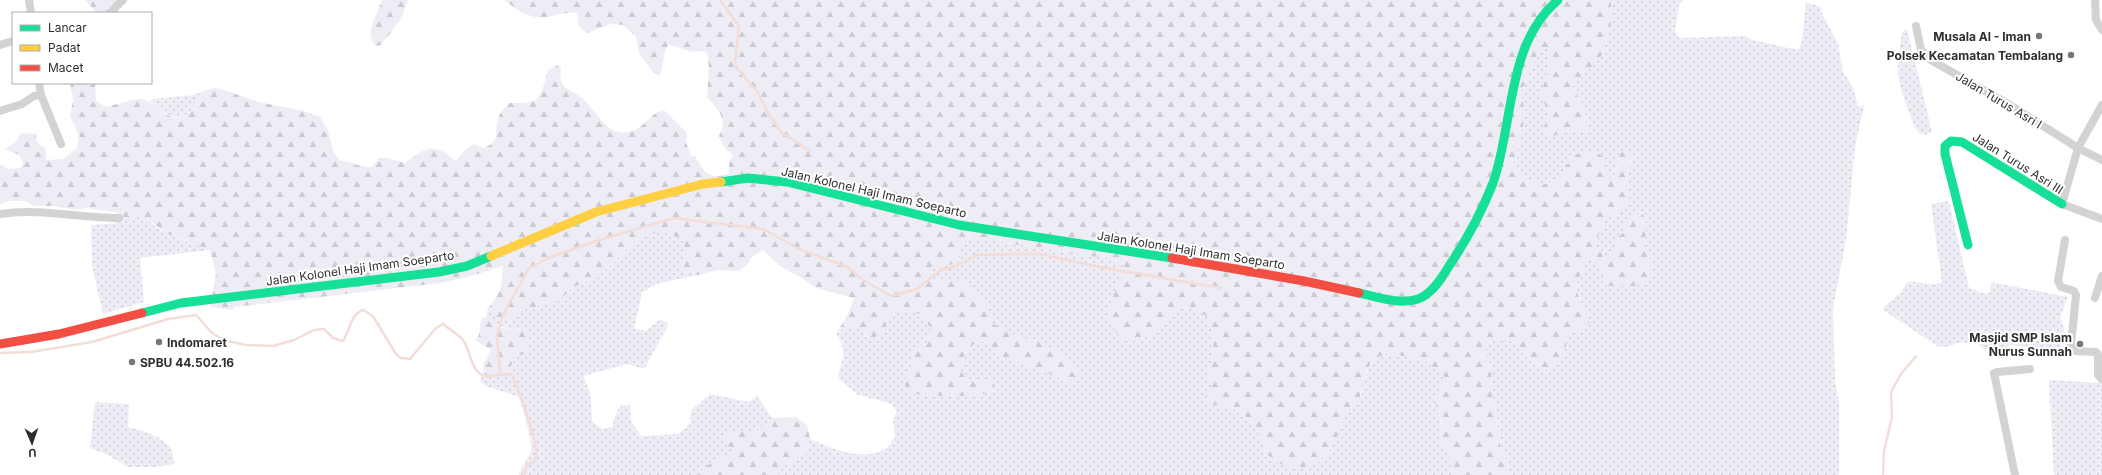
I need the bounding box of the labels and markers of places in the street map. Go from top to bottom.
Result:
place label: Musala Al - Iman [1933,29,2031,44]
marker: Musala Al - Iman [2034,31,2044,41]
place label: Polsek Kecamatan Tembalang [1887,48,2063,63]
marker: Polsek Kecamatan Tembalang [2066,50,2076,60]
place label: Masjid SMP Islam Nurus Sunnah [1969,330,2072,359]
place label: Indomaret [167,335,227,350]
marker: Indomaret [154,337,164,347]
marker: Masjid SMP Islam Nurus Sunnah [2075,339,2085,349]
place label: SPBU 44.502.16 [140,355,234,370]
marker: SPBU 44.502.16 [127,357,137,367]

